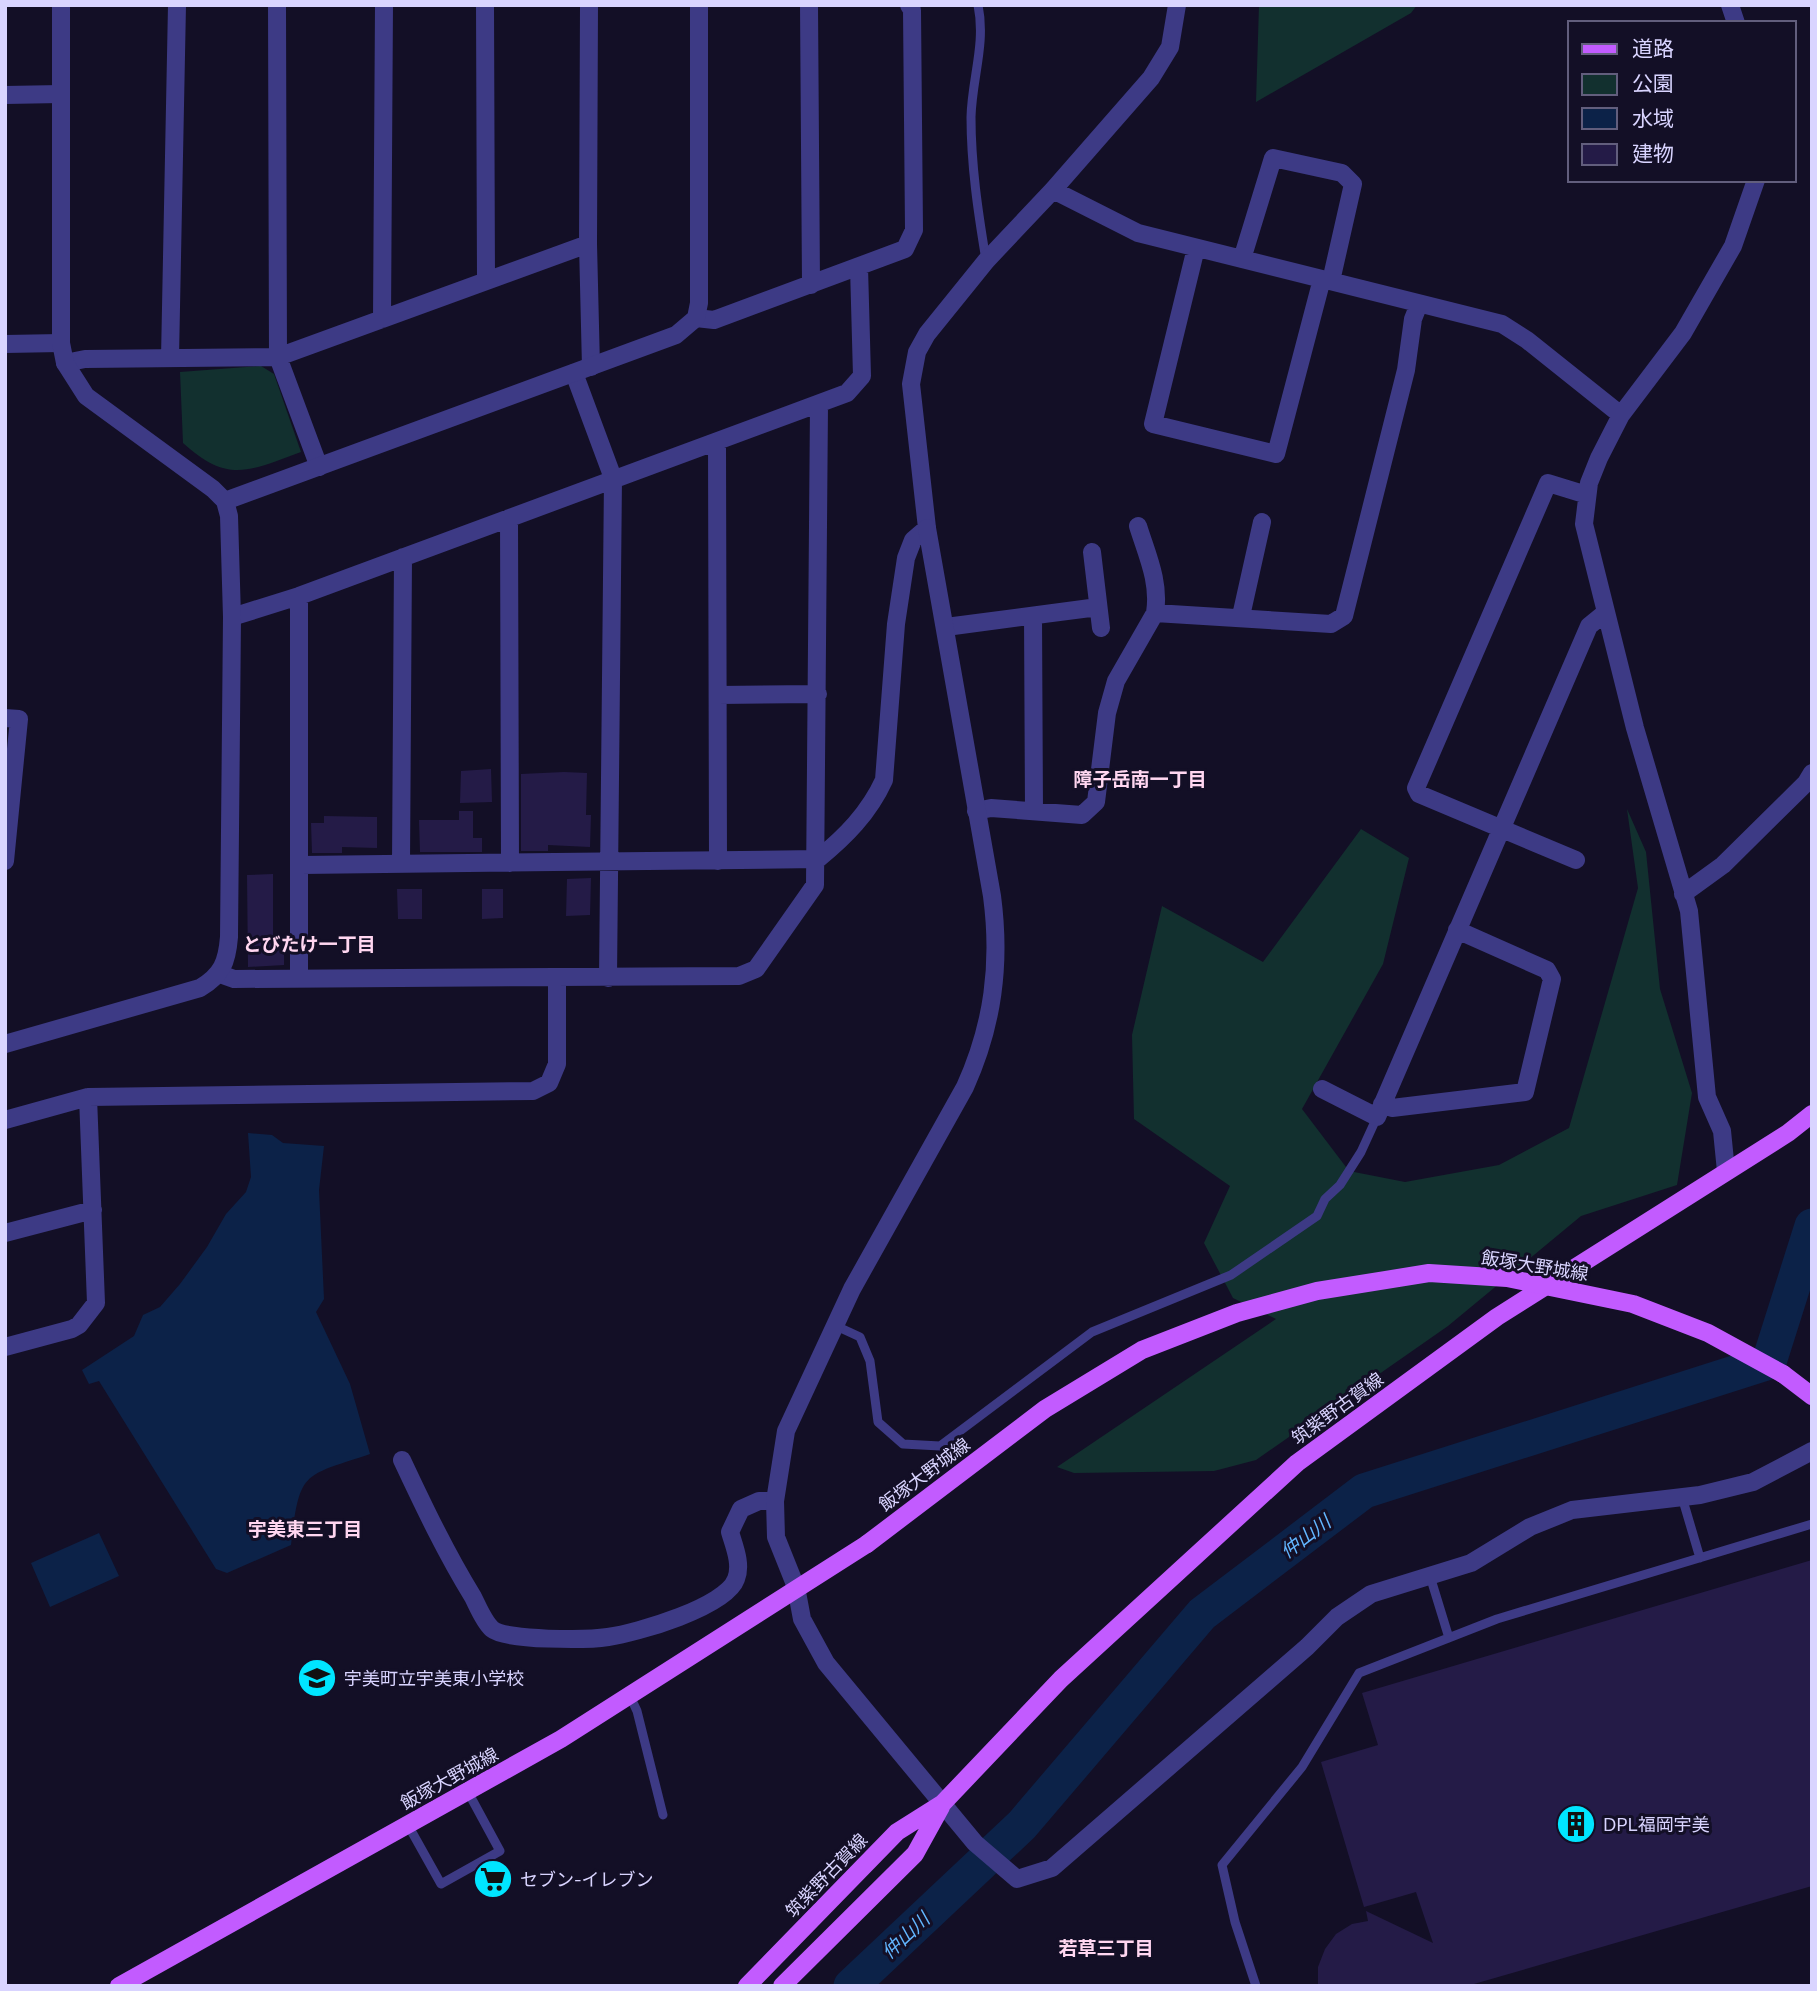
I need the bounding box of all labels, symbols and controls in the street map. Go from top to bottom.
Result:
legend [1568,21,1796,182]
text: 道路 [1632,35,1674,60]
text: 公園 [1632,70,1674,95]
text: 水域 [1632,105,1674,130]
text: 建物 [1632,140,1674,165]
district label: 障子岳南一丁目 [1073,767,1207,790]
district label: とびたけ一丁目 [242,932,376,955]
street label: 飯塚大野城線 [1480,1246,1590,1284]
street label: 筑紫野古賀線 [1287,1367,1387,1449]
street label: 飯塚大野城線 [874,1433,974,1515]
water label: 仲山川 [1275,1508,1336,1562]
district label: 宇美東三丁目 [248,1517,362,1540]
school or university icon: 宇美町立宇美東小学校 [296,1657,338,1699]
place label: 宇美町立宇美東小学校 [344,1667,524,1689]
street label: 飯塚大野城線 [396,1742,502,1814]
building icon: DPL福岡宇美 [1555,1803,1597,1845]
place label: DPL福岡宇美 [1603,1813,1710,1835]
street label: 筑紫野古賀線 [781,1829,871,1921]
supermarket icon: セブン-イレブン [472,1858,514,1900]
place label: セブン-イレブン [520,1868,654,1890]
water label: 仲山川 [876,1906,935,1963]
district label: 若草三丁目 [1058,1936,1154,1959]

